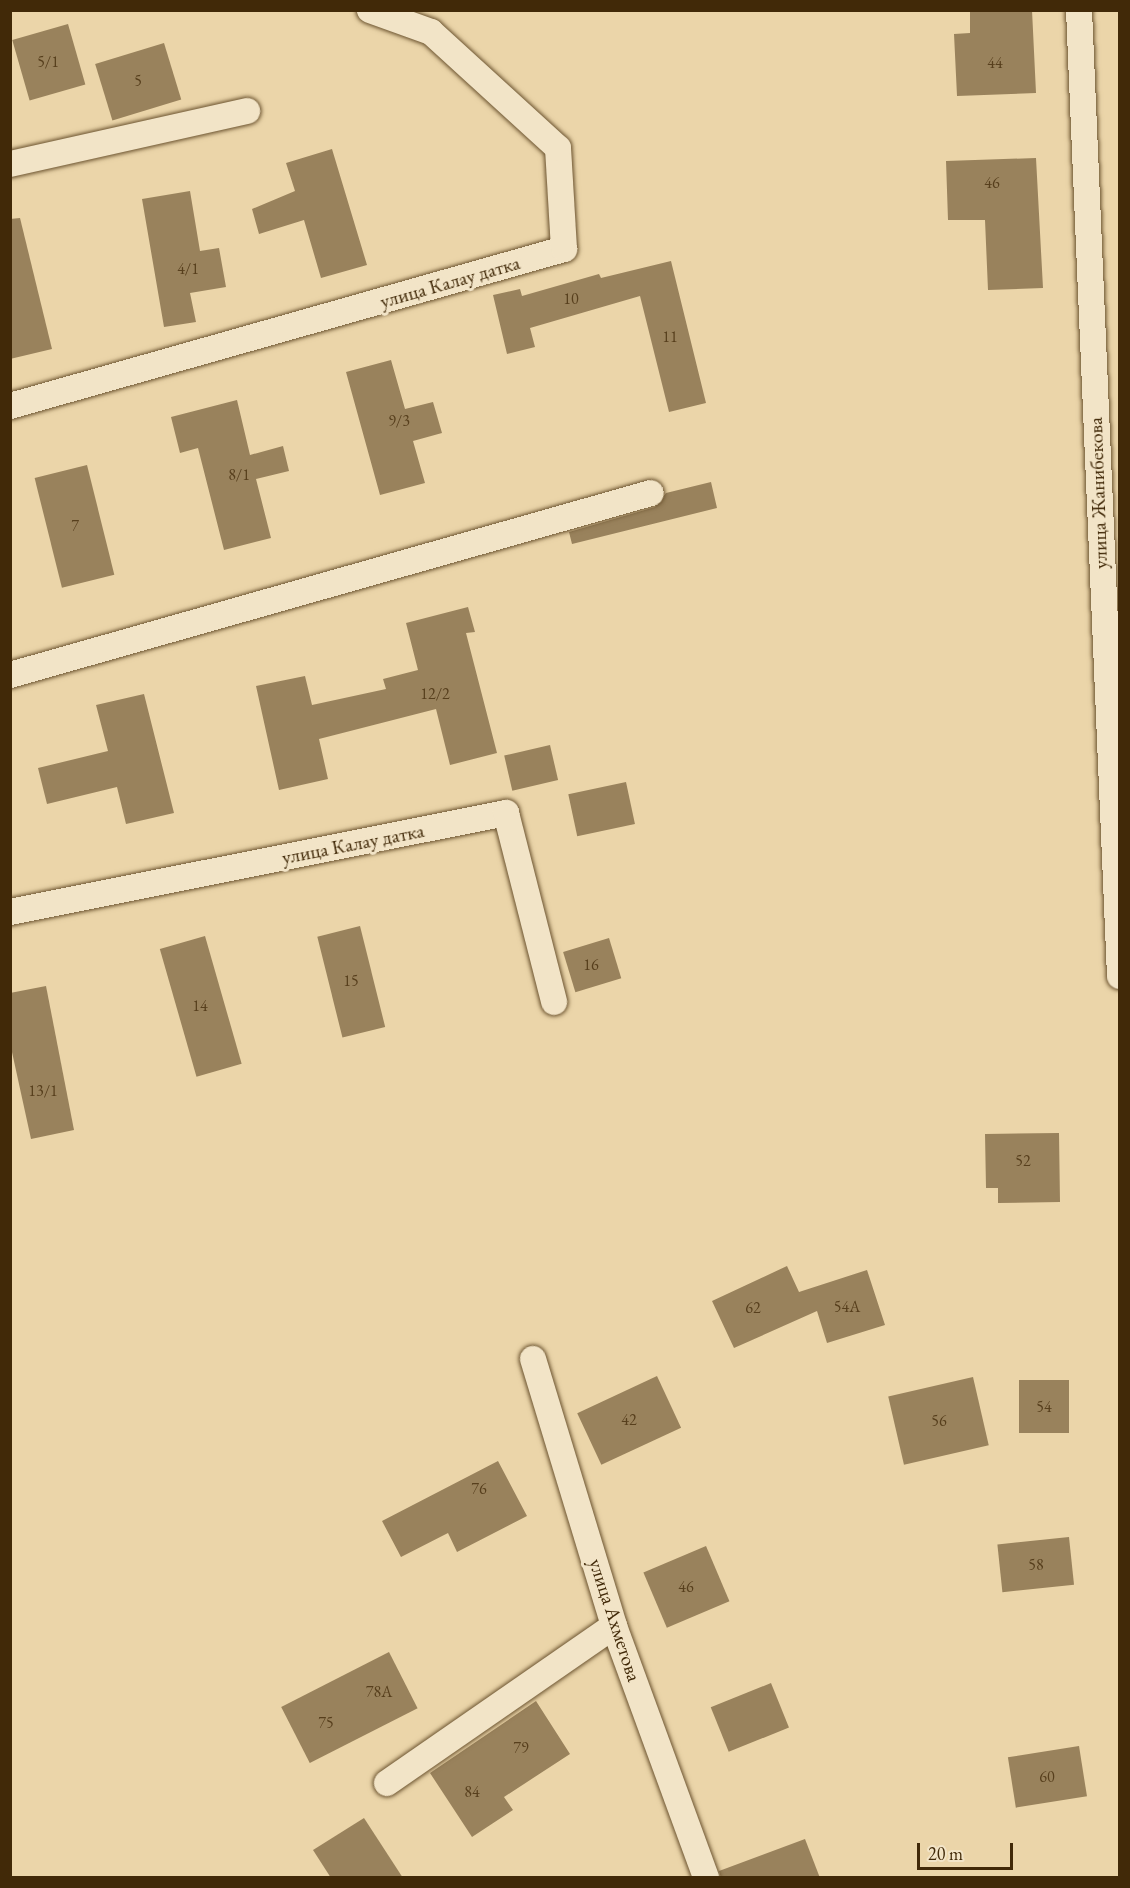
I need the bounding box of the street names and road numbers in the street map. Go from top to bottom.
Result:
street label: улица Калау датка [377,251,523,313]
street label: улица Жанибекова [1083,417,1113,569]
street label: улица Калау датка [280,818,426,870]
street label: улица Ахметова [584,1555,646,1685]

